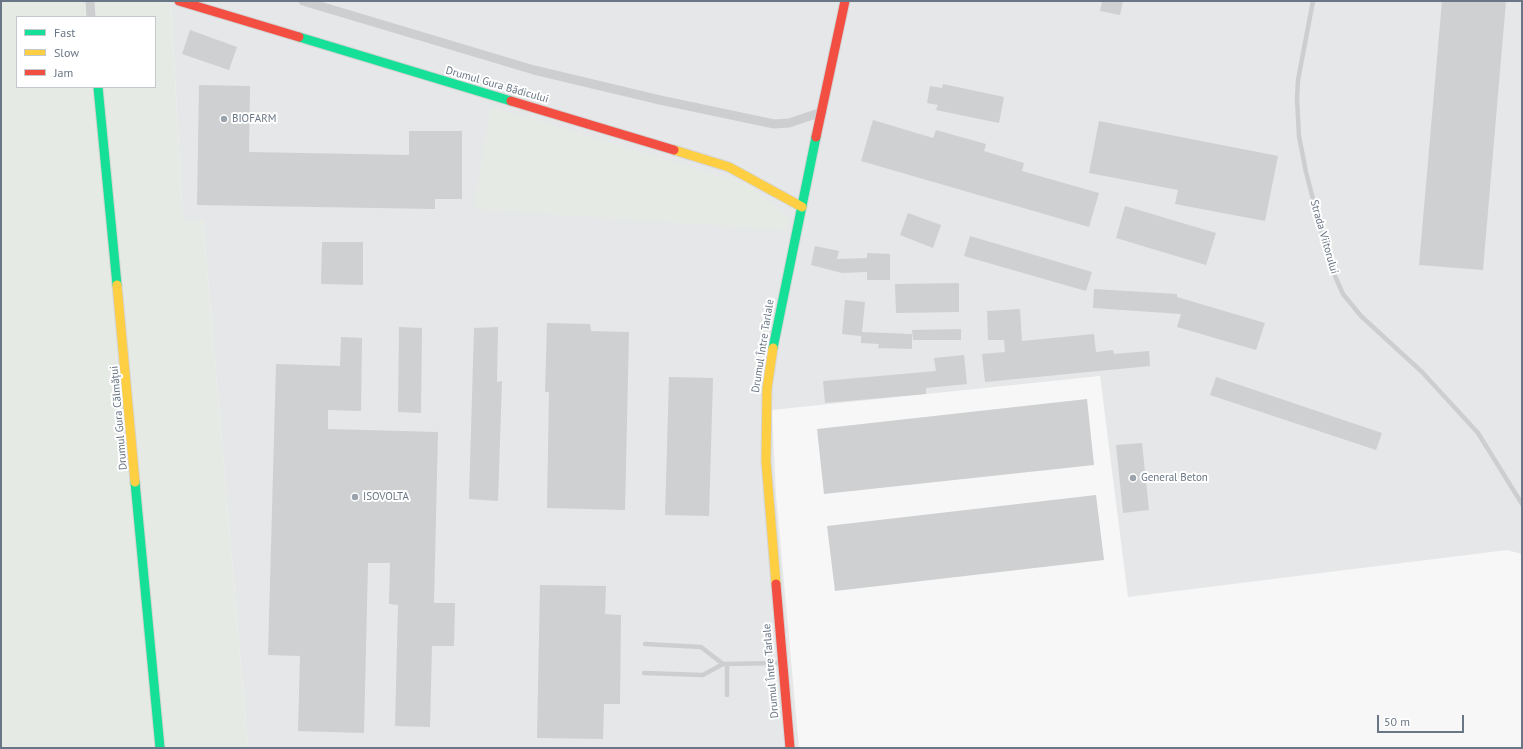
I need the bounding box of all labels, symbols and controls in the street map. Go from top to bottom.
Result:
legend [16,16,156,88]
text: Fast [54,25,75,40]
text: Slow [54,45,79,60]
street label: Drumul Gura Bădicului [444,64,550,106]
text: Jam [54,65,73,80]
place label: BIOFARM [232,112,277,126]
marker: BIOFARM [219,114,229,124]
street label: Strada Viitorului [1307,198,1341,276]
street label: Drumul Între Tarlale [749,298,777,394]
street label: Drumul Gura Călmățui [108,365,130,471]
place label: General Beton [1141,471,1208,485]
marker: General Beton [1128,473,1138,483]
place label: ISOVOLTA [363,490,409,504]
marker: ISOVOLTA [350,492,360,502]
street label: Drumul Între Tarlale [760,623,782,719]
scale bar [1379,707,1466,733]
text: 50 m [1384,714,1410,729]

